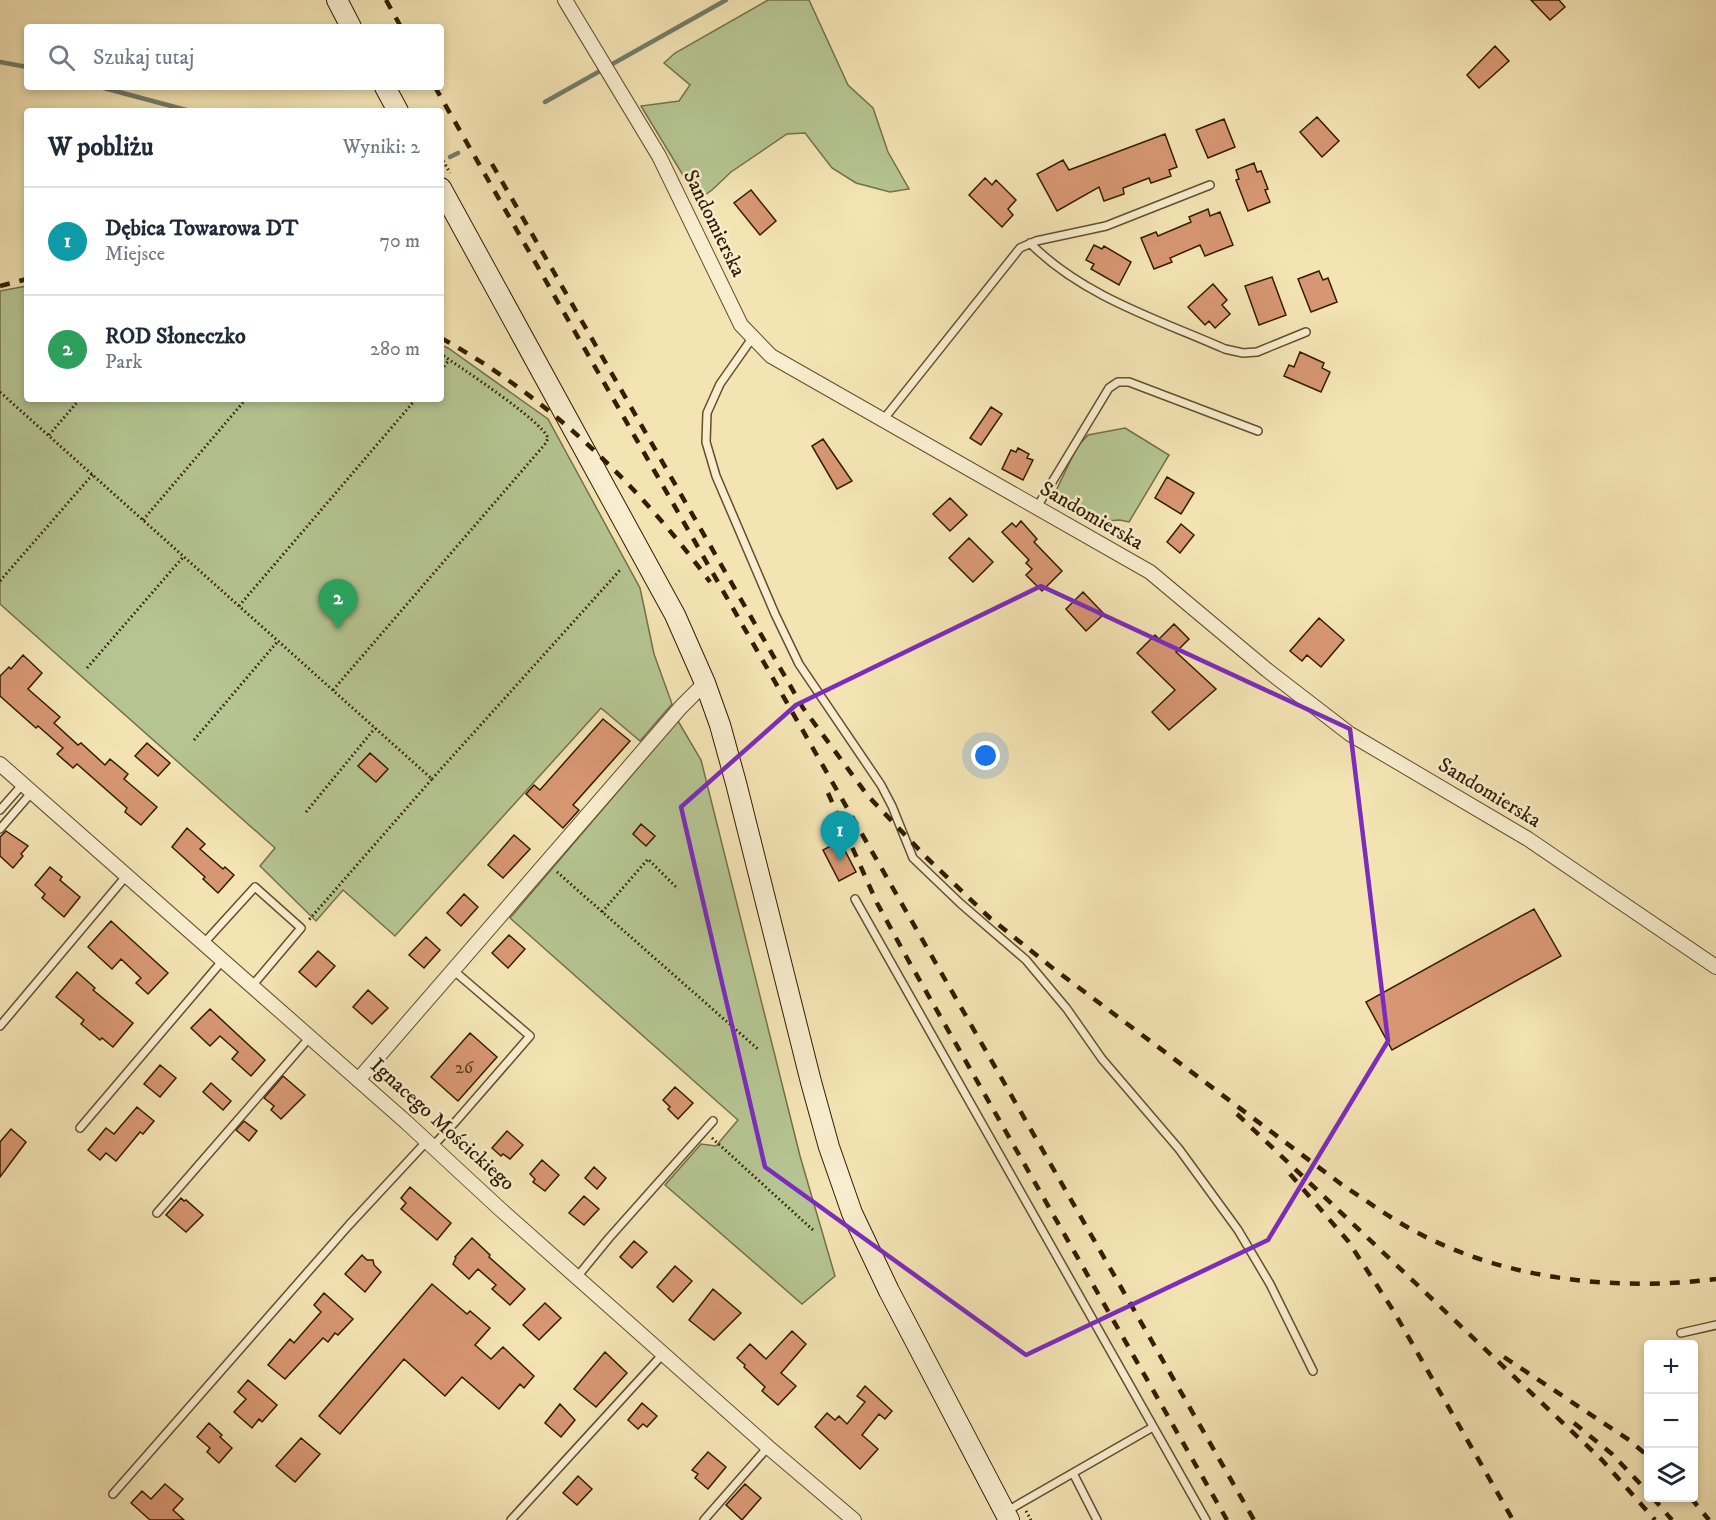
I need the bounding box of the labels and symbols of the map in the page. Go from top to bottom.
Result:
street label: Sandomierska [677,166,751,281]
street label: Sandomierska [1035,476,1148,556]
pin: 2 [318,580,358,629]
your location [971,741,1000,770]
street label: Sandomierska [1433,752,1546,834]
pin: 1 [820,812,860,861]
street label: Ignacego Mościckiego [365,1053,520,1197]
house number: 26 [455,1057,474,1079]

